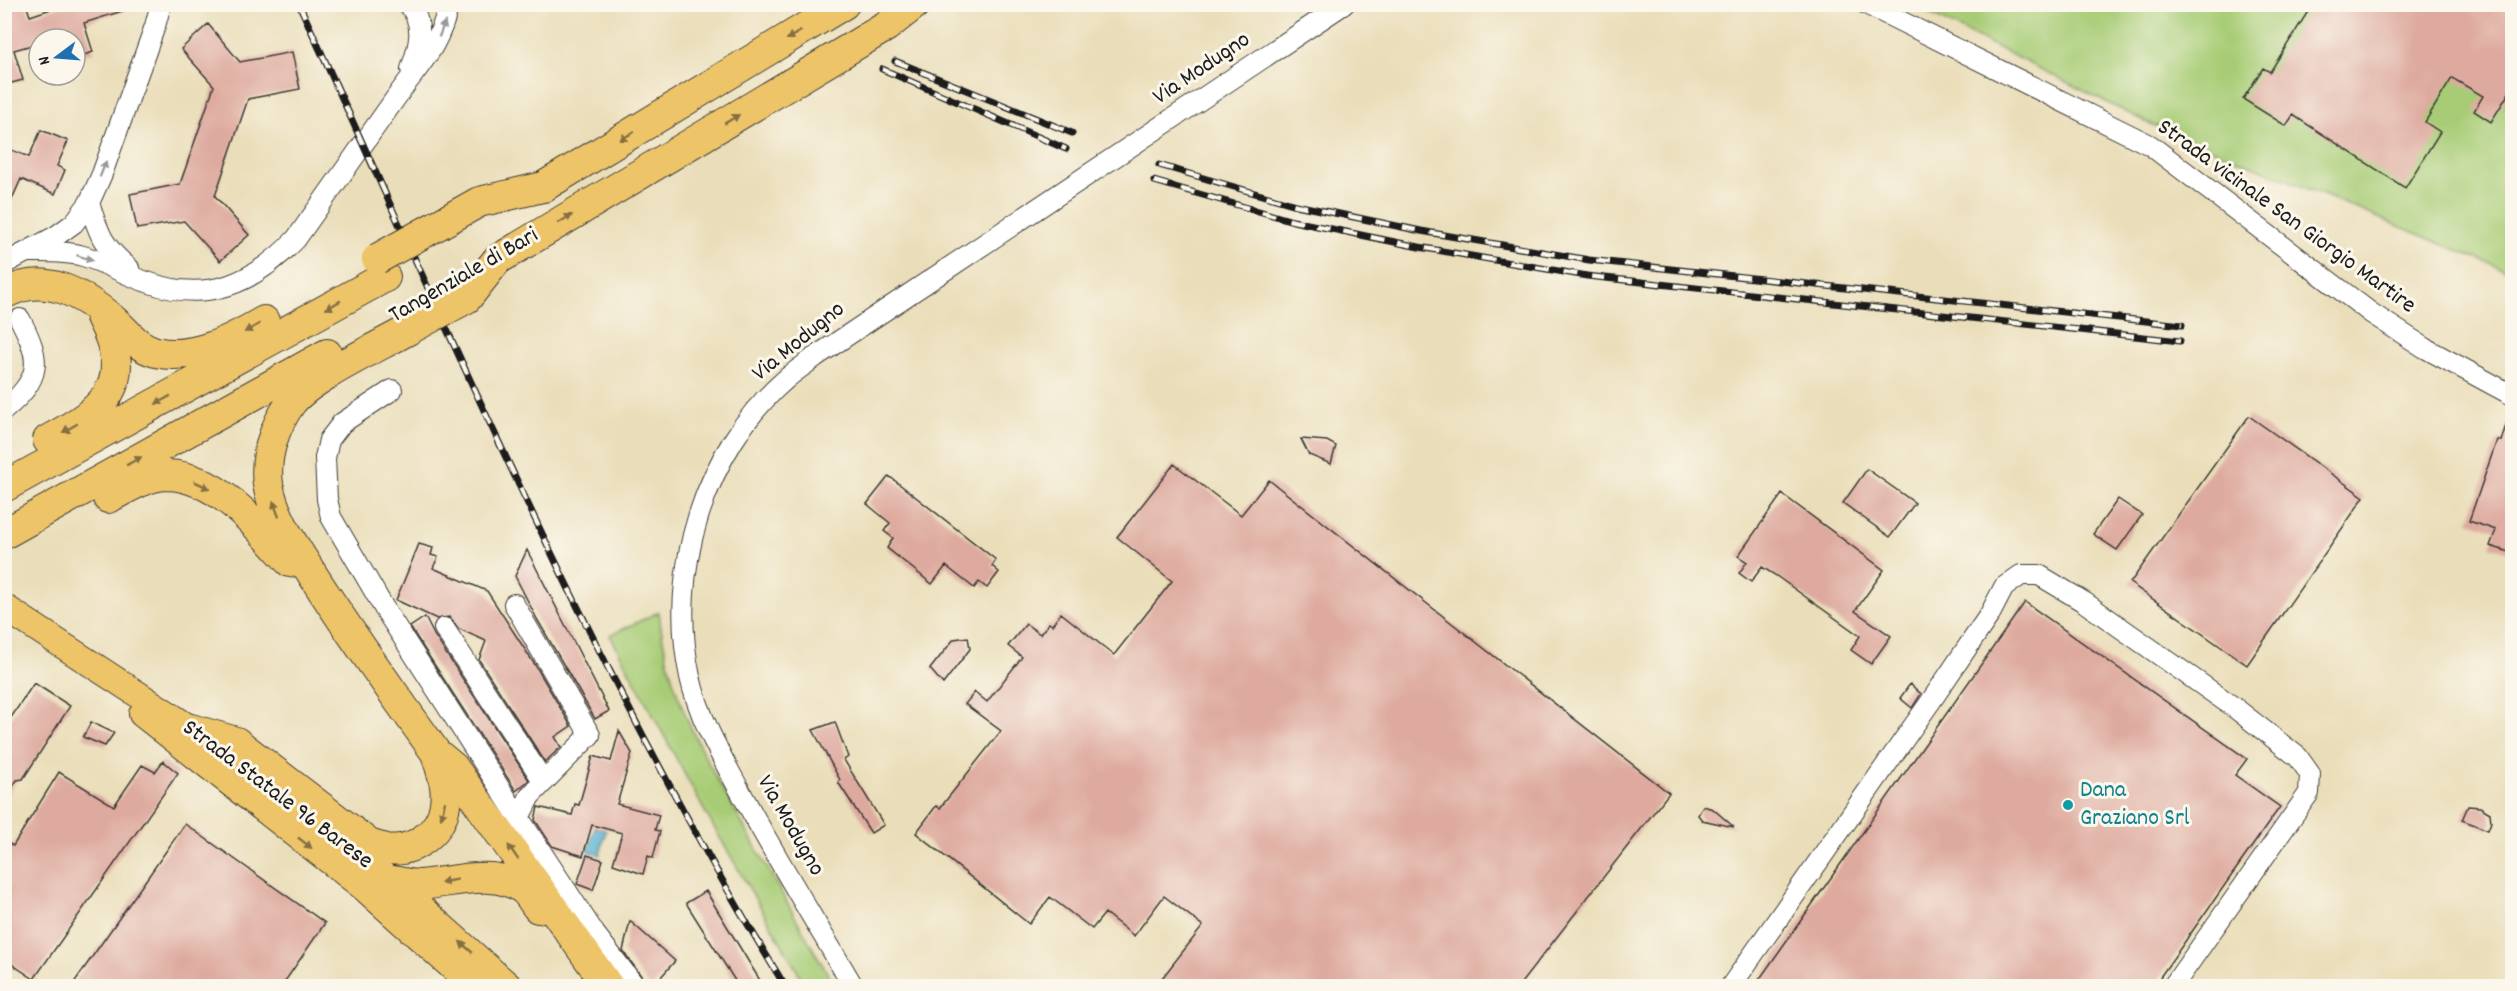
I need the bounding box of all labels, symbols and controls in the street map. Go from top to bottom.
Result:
one-way arrow [437,20,447,38]
street label: Via Modugno [1146,24,1258,114]
north arrow [27,27,87,87]
one-way arrow [786,29,802,40]
text: N [33,53,57,67]
street label: Strada vicinale San Giorgio Martire [2150,111,2422,323]
one-way arrow [724,113,740,124]
one-way arrow [618,131,635,141]
one-way arrow [99,160,108,178]
one-way arrow [557,214,574,224]
street label: Tangenziale di Bari [383,219,545,333]
one-way arrow [76,254,94,263]
street label: Via Modugno [745,294,853,390]
one-way arrow [325,300,342,310]
one-way arrow [243,323,260,333]
one-way arrow [154,395,171,405]
one-way arrow [61,423,78,433]
one-way arrow [126,456,143,466]
one-way arrow [193,481,210,490]
one-way arrow [270,499,280,517]
street label: Strada Statale 96 Barese [174,712,380,878]
street label: Via Modugno [747,769,833,883]
place label: Dana Graziano Srl [2080,774,2190,836]
marker: Dana Graziano Srl [2061,798,2075,812]
one-way arrow [437,801,447,819]
one-way arrow [298,836,313,848]
one-way arrow [507,845,519,861]
one-way arrow [439,877,458,886]
one-way arrow [459,941,474,954]

